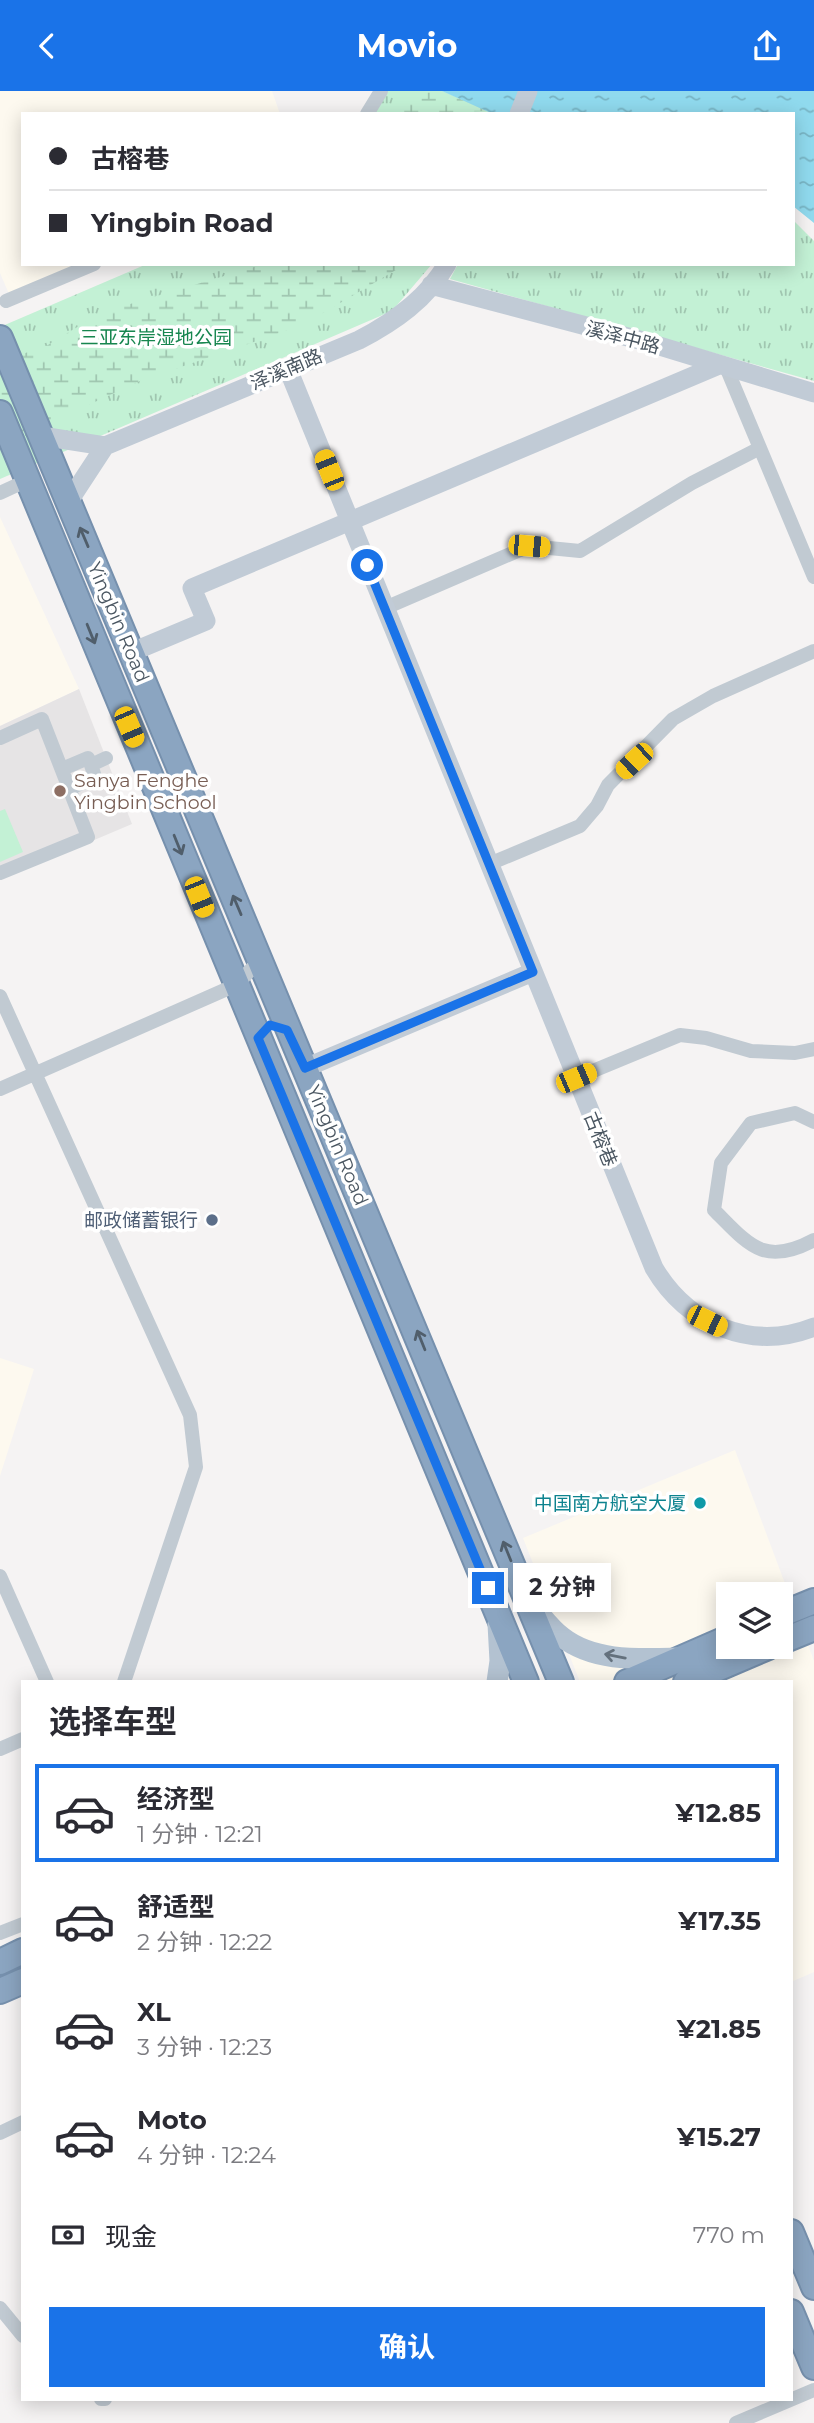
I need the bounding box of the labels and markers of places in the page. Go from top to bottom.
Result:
place label: Sanya Fenghe Yingbin School [74,769,217,814]
marker: Sanya Fenghe Yingbin School [52,783,68,799]
place label: 邮政储蓄银行 [84,1209,198,1232]
marker: 邮政储蓄银行 [204,1212,220,1228]
place label: 中国南方航空大厦 [534,1492,686,1515]
marker: 中国南方航空大厦 [692,1495,708,1511]

